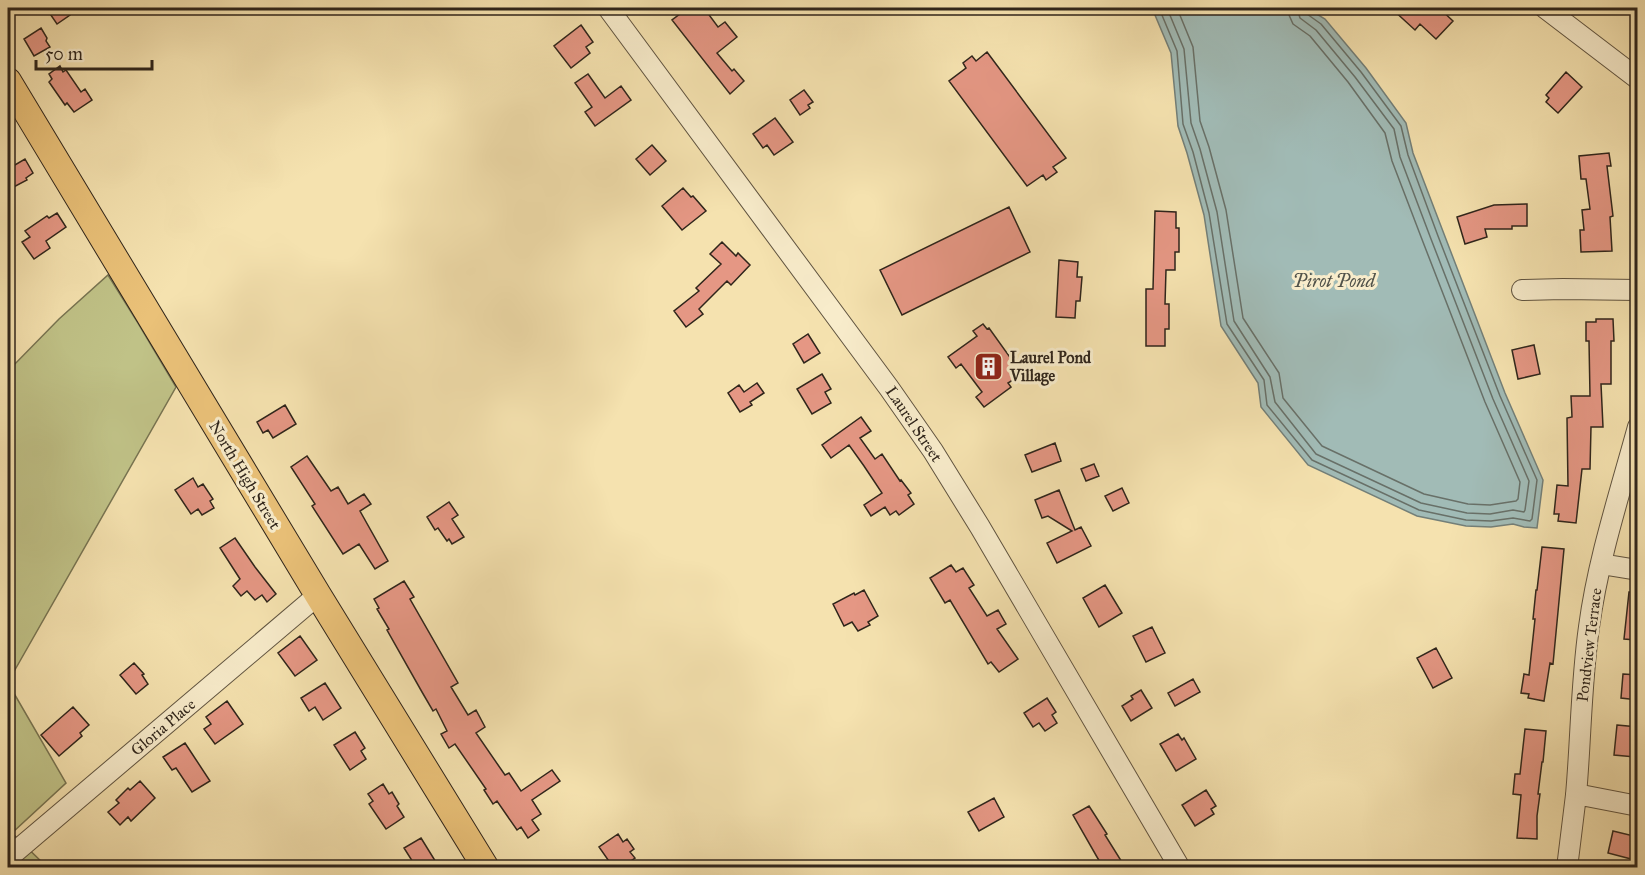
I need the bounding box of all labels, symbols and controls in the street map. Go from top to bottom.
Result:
scale bar [36,33,152,71]
text: 50 m [45,43,83,65]
water label: Pirot Pond [1293,270,1377,292]
place label: Laurel Pond Village [1009,348,1092,386]
building icon: Laurel Pond Village [973,350,1005,382]
street label: Laurel Street [882,383,946,466]
street label: North High Street [204,417,285,533]
street label: Pondview Terrace [1573,587,1605,703]
street label: Gloria Place [127,694,199,759]

